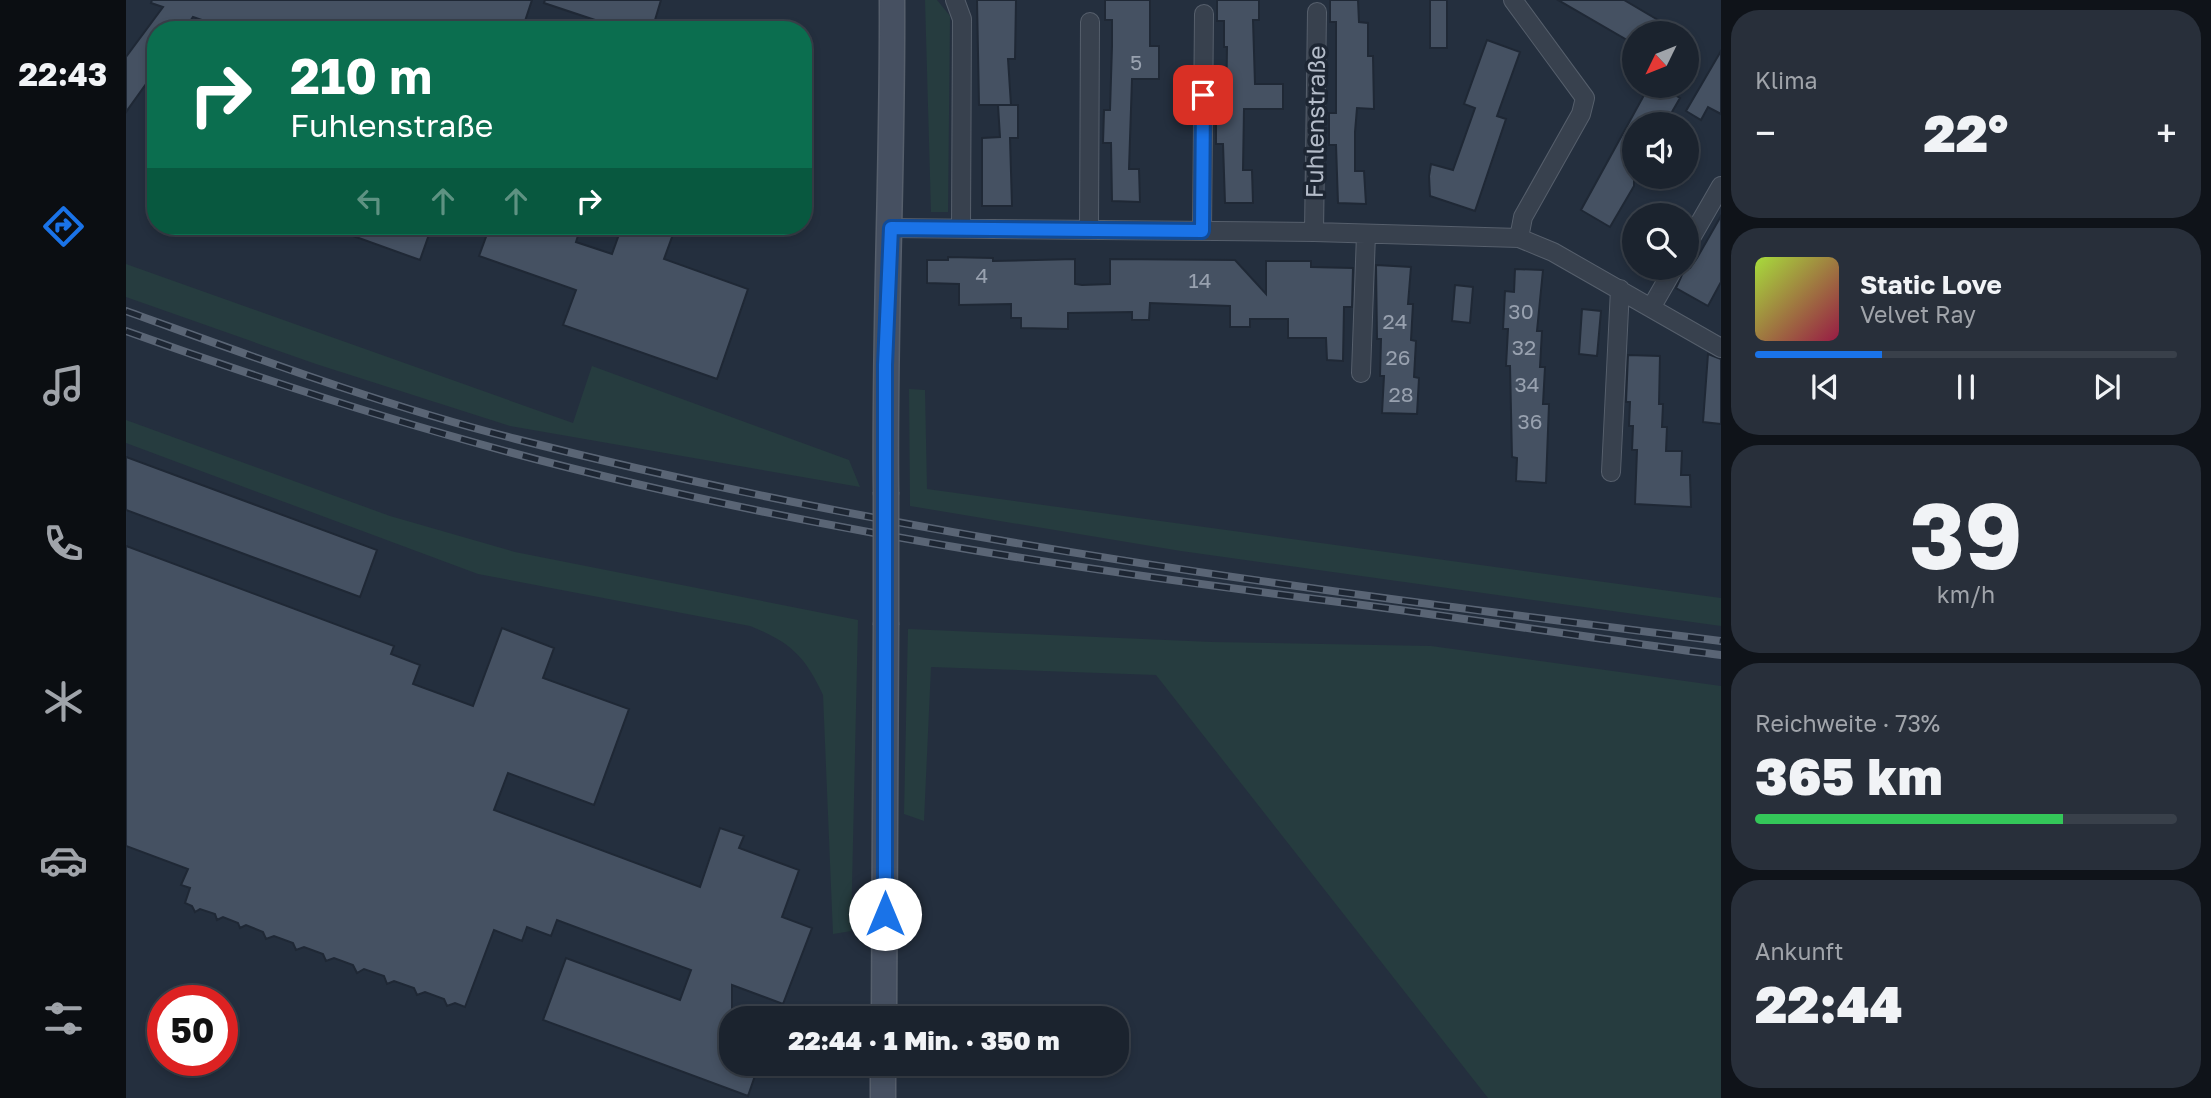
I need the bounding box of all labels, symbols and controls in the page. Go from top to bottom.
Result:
north arrow [1622,21,1699,98]
map controls [1622,21,1699,280]
street label: Fuhlenstraße [1299,45,1330,198]
text: 210 m [290,46,432,105]
icon: right [175,49,266,140]
house number: 5 [1130,49,1142,75]
text: 22:43 [19,55,107,93]
pin [1173,65,1233,125]
text: Klima [1755,66,1818,94]
icon: arrive [1184,76,1222,114]
text: 22° [1924,101,2008,163]
text: Fuhlenstraße [290,106,493,144]
text: − [1755,110,1776,155]
text: + [2156,110,2177,155]
button: sound [1622,112,1699,189]
icon: left [351,182,389,220]
icon: ahead [424,182,462,220]
icon: ahead [497,182,535,220]
icon: right [570,182,608,220]
icon: directions [39,202,88,251]
button: search [1622,203,1699,280]
house number: 4 [976,262,988,288]
house number: 14 [1189,267,1212,293]
text: Static Love [1860,269,2002,300]
house number: 30 [1508,298,1534,324]
text: Velvet Ray [1860,300,1976,328]
house number: 24 [1383,308,1408,334]
house number: 32 [1512,334,1536,360]
house number: 26 [1386,344,1410,370]
icon: music [39,361,88,410]
icon: previous [1806,368,1844,406]
icon: pause [1947,368,1985,406]
icon: next [2088,368,2126,406]
house number: 34 [1514,371,1540,397]
house number: 28 [1389,381,1414,407]
house number: 36 [1518,408,1543,434]
text: 39 [1909,480,2023,589]
icon: phone [39,519,88,568]
text: km/h [1937,580,1995,608]
icon: climate [39,677,88,726]
text: Reichweite · 73% [1755,709,1940,737]
text: 365 km [1755,744,1943,806]
icon: car [39,836,88,885]
position arrow [848,877,922,951]
text: Ankunft [1755,937,1843,965]
text: 22:44 [1755,972,1903,1034]
speed limit sign: 50 [147,985,238,1076]
icon: filters [39,994,88,1043]
text: 22:44 · 1 Min. · 350 m [788,1025,1060,1056]

